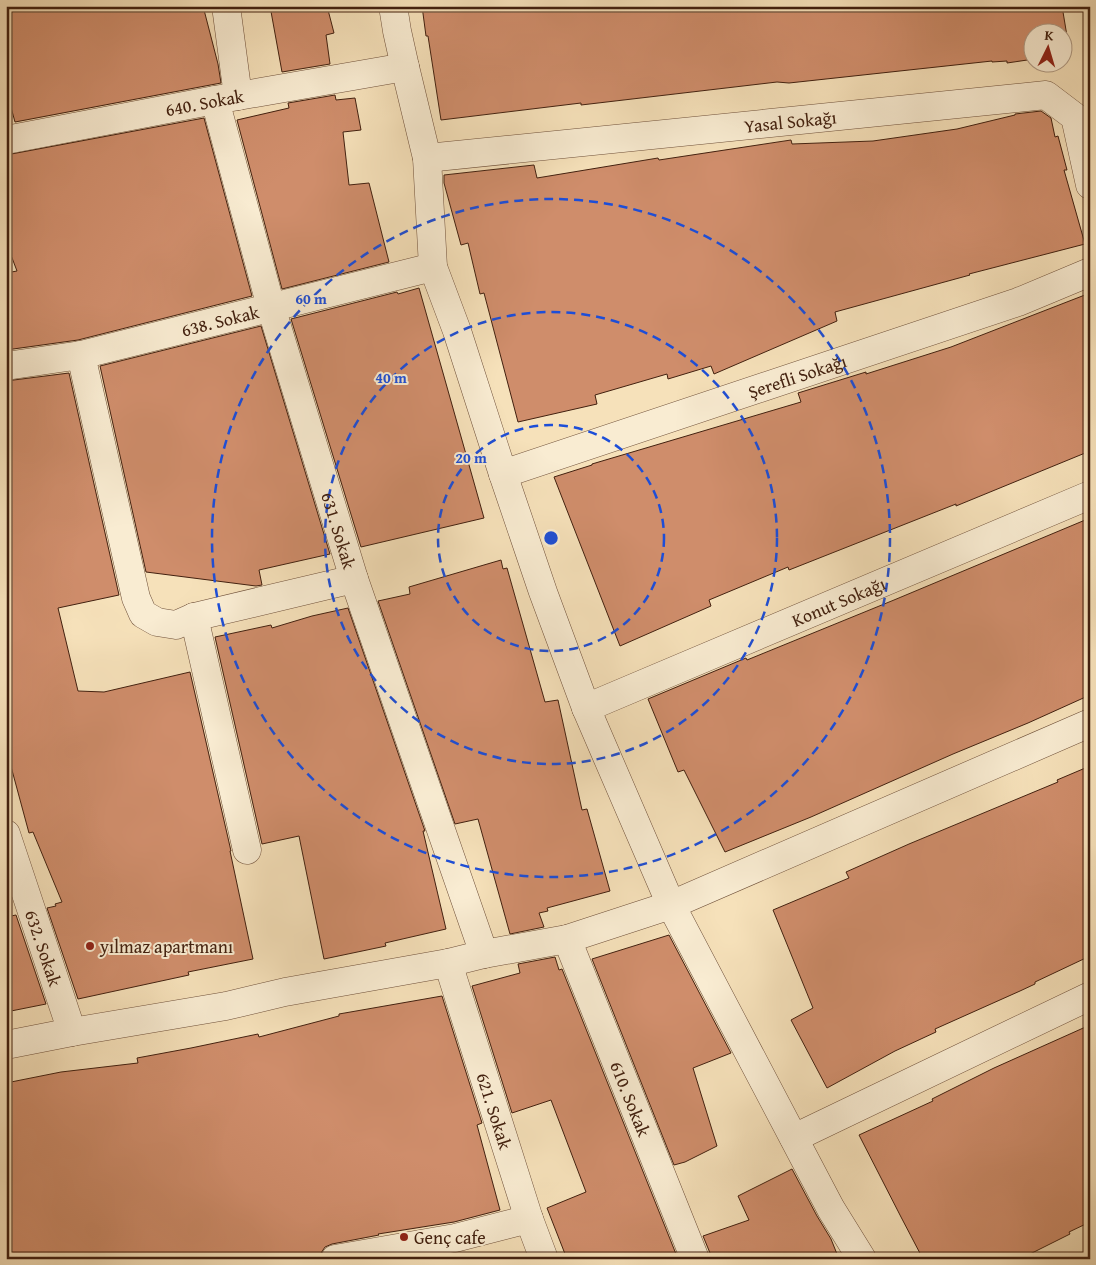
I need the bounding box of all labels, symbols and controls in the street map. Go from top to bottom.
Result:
north arrow [1024,22,1074,72]
text: K [1044,25,1055,45]
street label: 640. Sokak [163,82,247,123]
street label: Yasal Sokağı [743,103,838,139]
text: 60 m [295,288,327,309]
street label: 638. Sokak [178,297,262,343]
street label: Şerefli Sokağı [744,347,850,405]
text: 40 m [375,367,407,388]
text: 20 m [455,447,487,468]
street label: 631. Sokak [315,489,364,573]
centre of rings [542,529,560,547]
street label: Konut Sokağı [787,569,890,633]
street label: 632. Sokak [19,906,70,990]
place label: yılmaz apartmanı [99,933,233,960]
marker: yılmaz apartmanı [84,940,96,952]
street label: 610. Sokak [604,1057,658,1141]
street label: 621. Sokak [470,1069,520,1153]
place label: Genç cafe [414,1224,486,1251]
marker: Genç cafe [398,1231,410,1243]

